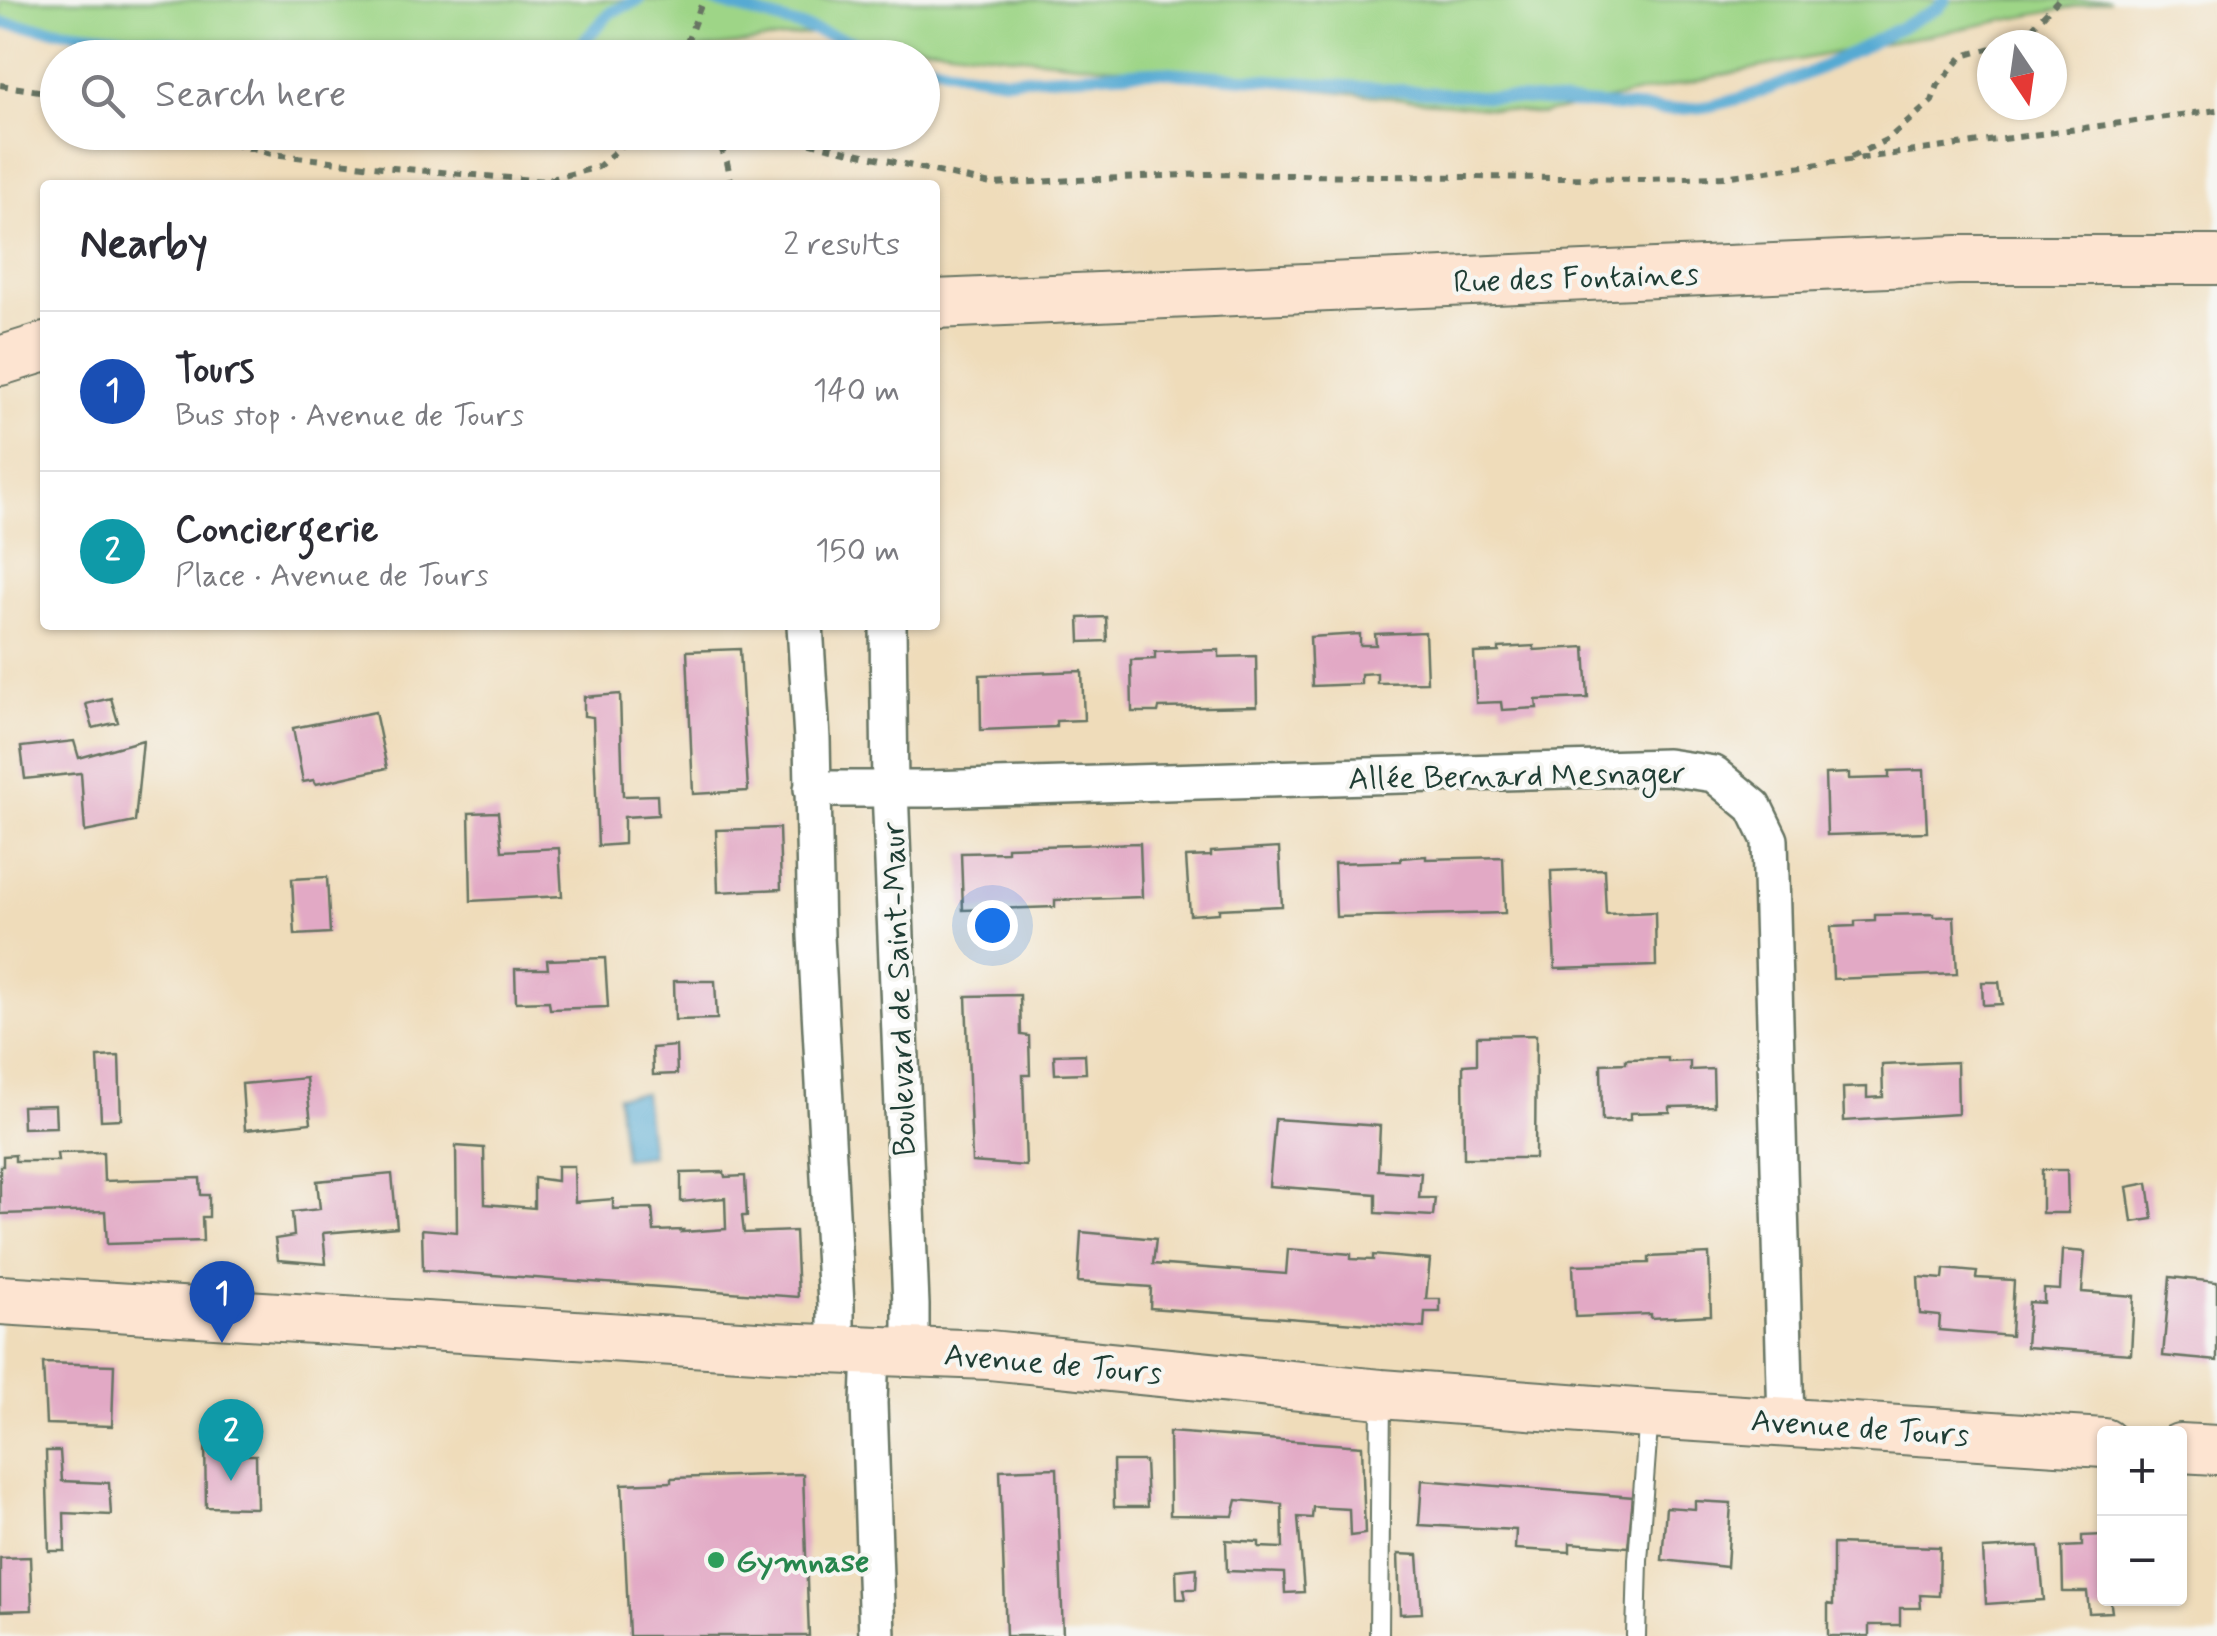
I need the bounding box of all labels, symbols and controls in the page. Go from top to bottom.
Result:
north arrow [1977,30,2067,120]
search box [40,40,940,150]
icon: search [75,68,130,123]
text: Search here [155,71,346,120]
text: Nearby [80,218,208,273]
text: 2 results [783,224,900,266]
street label: Rue des Fontaines [1453,254,1699,304]
text: Tours [175,346,255,395]
text: 1 [105,370,120,412]
text: 140 m [813,370,900,412]
text: Bus stop · Avenue de Tours [175,395,524,437]
text: Conciergerie [175,506,378,555]
text: 2 [105,530,120,572]
text: 150 m [815,530,900,572]
text: Place · Avenue de Tours [175,555,489,597]
street label: Allée Bernard Mesnager [1348,753,1686,803]
street label: Boulevard de Saint-Maur [873,820,927,1157]
your location [967,900,1018,951]
pin: 1 [190,1260,254,1343]
street label: Avenue de Tours [942,1335,1164,1395]
pin: 2 [198,1398,264,1481]
street label: Avenue de Tours [1749,1400,1970,1458]
map controls [2097,1426,2187,1606]
button: + [2097,1426,2187,1516]
button: − [2097,1516,2187,1606]
place label: Gymnase [736,1541,869,1583]
marker: Gymnase [705,1549,727,1571]

